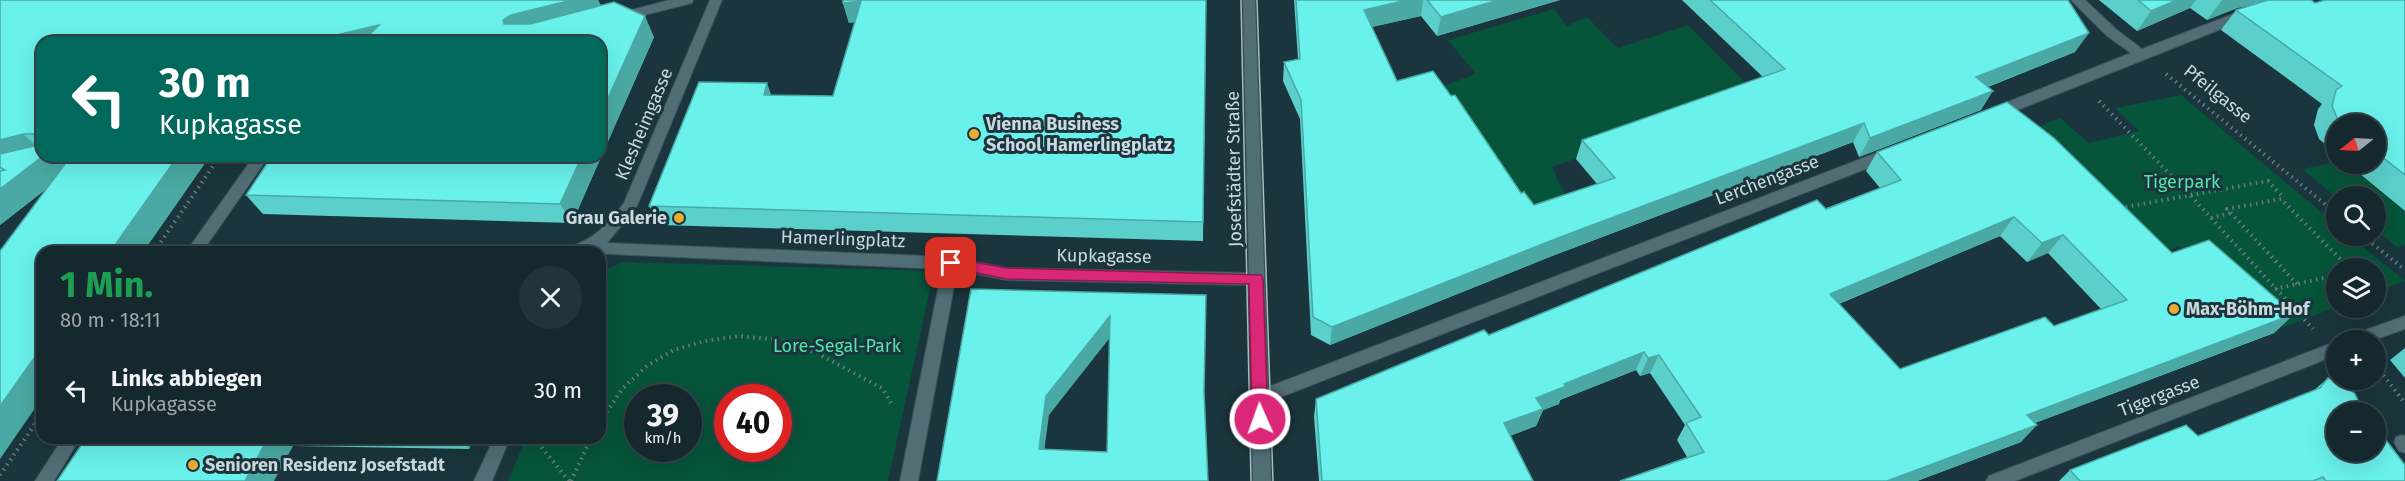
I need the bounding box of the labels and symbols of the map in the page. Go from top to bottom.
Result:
street label: Pfeilgasse [2179,60,2257,128]
street label: Klesheimgasse [610,65,678,183]
street label: Josefstädter Straße [1222,91,1246,247]
place label: Vienna Business School Hamerlingplatz [985,113,1172,156]
north arrow [2326,114,2386,174]
marker: Vienna Business School Hamerlingplatz [967,127,981,141]
street label: Lerchengasse [1712,150,1822,210]
park label: Tigerpark [2144,171,2221,193]
place label: Grau Galerie [566,207,667,229]
marker: Grau Galerie [672,211,686,225]
street label: Hamerlingplatz [780,226,906,252]
pin [925,237,976,288]
street label: Kupkagasse [1056,244,1152,268]
place label: Max-Böhm-Hof [2186,298,2311,320]
marker: Max-Böhm-Hof [2167,302,2181,316]
park label: Lore-Segal-Park [773,335,902,357]
street label: Tigergasse [2115,370,2203,422]
speed limit sign: 40 [714,384,792,462]
position arrow [1228,387,1292,451]
place label: Senioren Residenz Josefstadt [205,454,446,476]
marker: Senioren Residenz Josefstadt [186,458,200,472]

